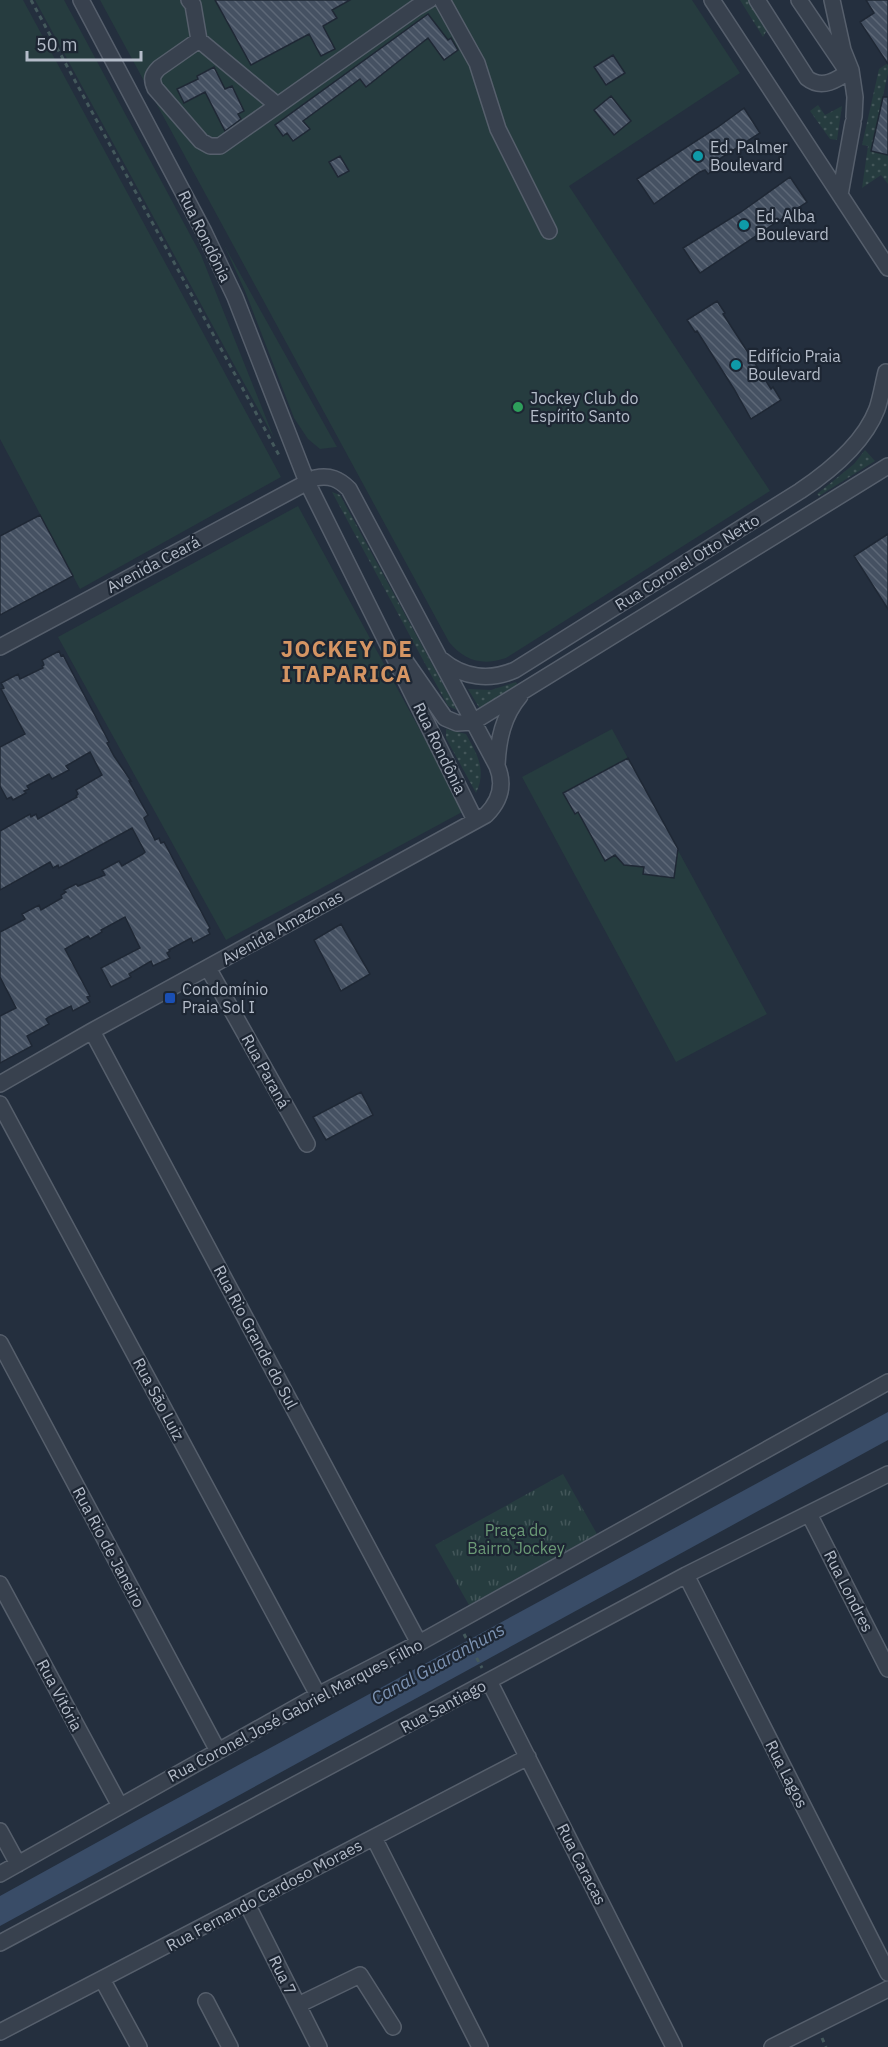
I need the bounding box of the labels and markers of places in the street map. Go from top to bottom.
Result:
place label: Ed. Palmer Boulevard [710,137,788,175]
marker: Ed. Palmer Boulevard [691,149,705,163]
place label: Ed. Alba Boulevard [756,206,829,244]
marker: Ed. Alba Boulevard [737,218,751,232]
place label: Edifício Praia Boulevard [748,346,841,384]
marker: Edifício Praia Boulevard [729,358,743,372]
place label: Jockey Club do Espírito Santo [530,388,639,426]
marker: Jockey Club do Espírito Santo [511,400,525,414]
place label: Condomínio Praia Sol I [182,979,268,1017]
marker: Condomínio Praia Sol I [163,991,177,1005]

